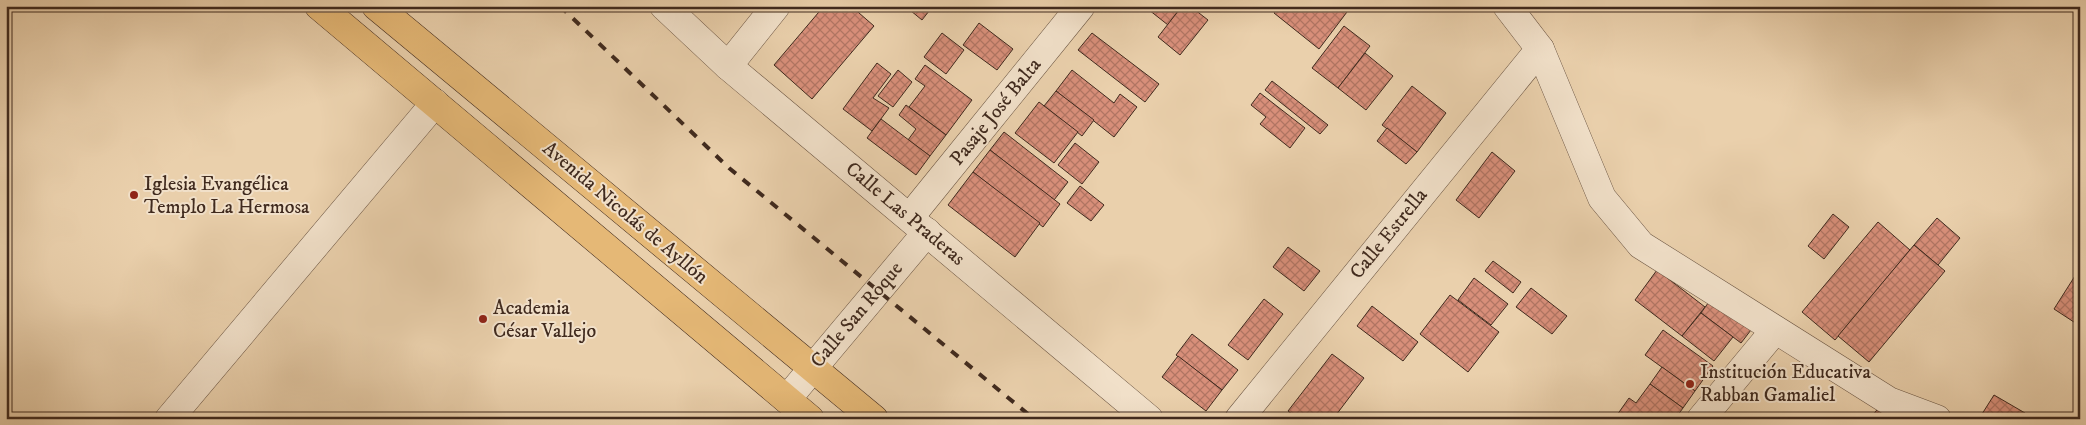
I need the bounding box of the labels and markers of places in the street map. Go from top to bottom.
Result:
place label: Iglesia Evangélica Templo La Hermosa [144,172,310,220]
marker: Iglesia Evangélica Templo La Hermosa [128,189,140,201]
place label: Academia César Vallejo [493,296,596,344]
marker: Academia César Vallejo [477,313,489,325]
place label: Institución Educativa Rabban Gamaliel [1700,360,1871,408]
marker: Institución Educativa Rabban Gamaliel [1684,378,1696,390]

